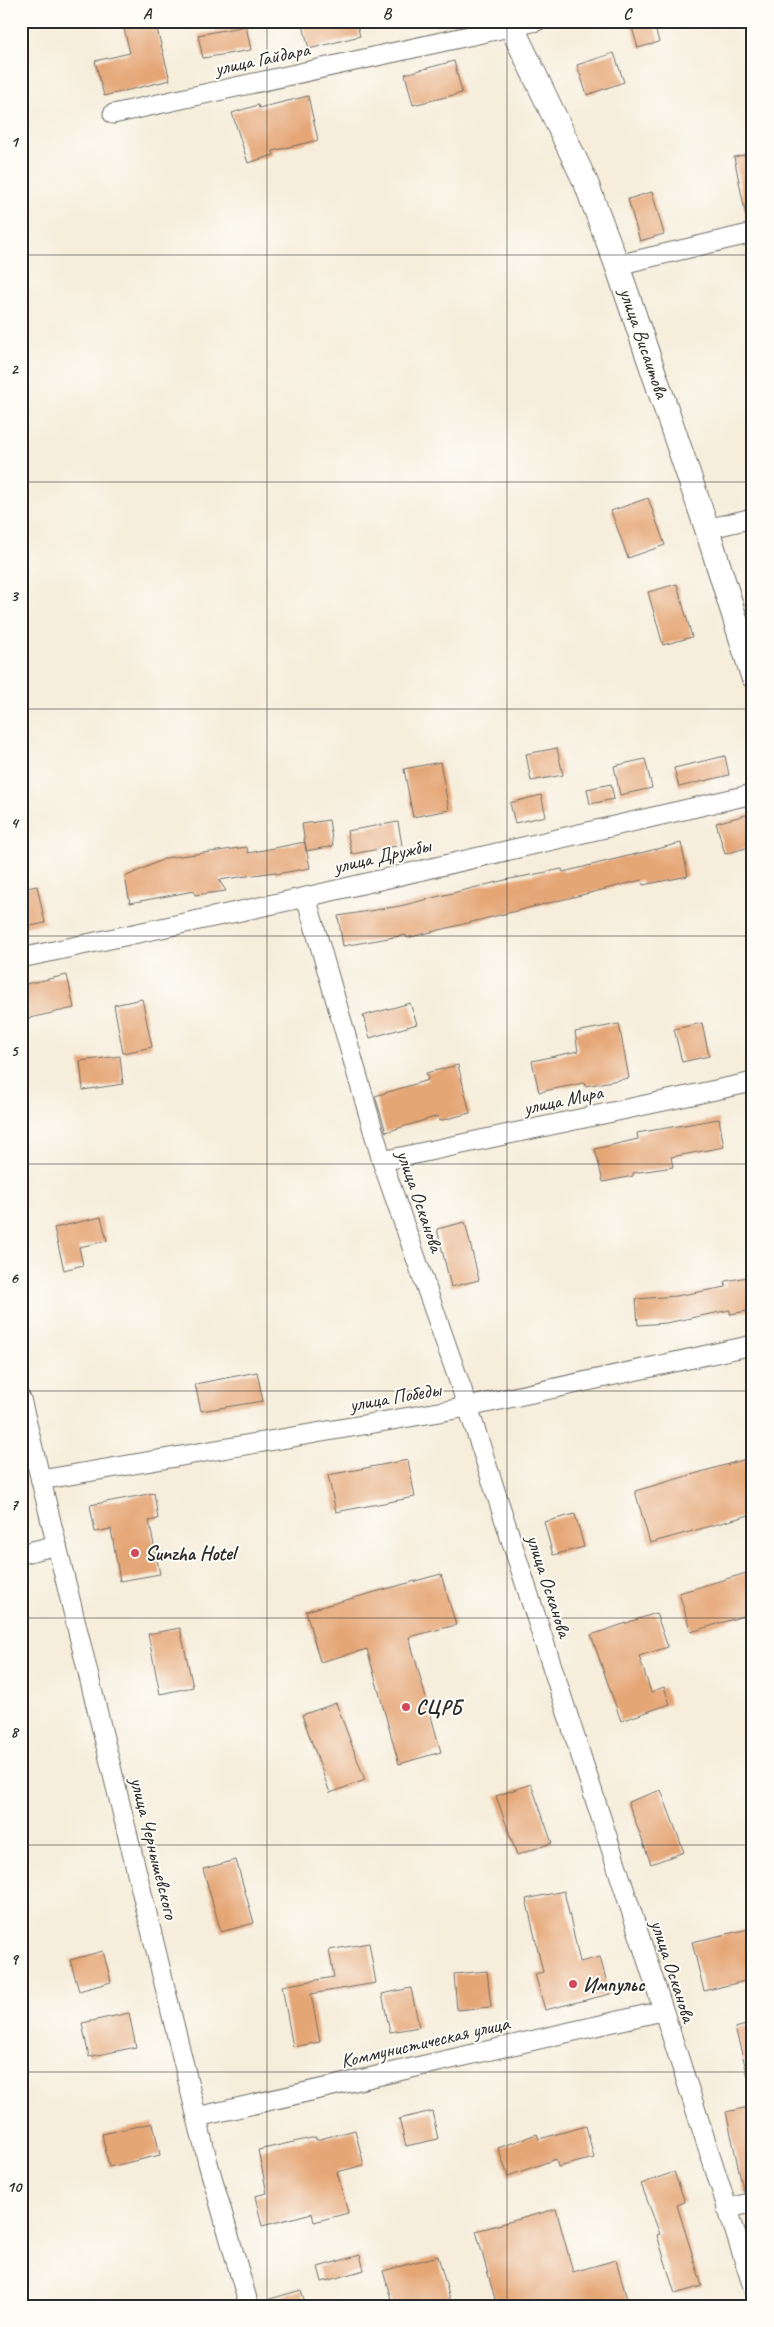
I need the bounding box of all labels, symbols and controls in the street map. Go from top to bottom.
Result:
text: A [143,4,153,24]
text: B [383,4,393,24]
text: C [623,4,633,24]
street label: улица Гайдара [211,36,314,81]
text: 1 [10,132,19,152]
street label: улица Висаитова [613,284,675,403]
text: 2 [10,359,19,379]
text: 3 [10,586,19,606]
text: 4 [10,813,19,833]
street label: улица Дружбы [330,832,434,880]
text: 5 [11,1041,20,1061]
street label: улица Мира [520,1079,607,1121]
street label: улица Осканова [391,1146,450,1257]
text: 6 [10,1268,19,1288]
street label: улица Победы [346,1376,444,1418]
text: 7 [10,1495,19,1515]
street label: улица Осканова [520,1531,578,1642]
place label: Sunzha Hotel [145,1541,239,1566]
marker: Sunzha Hotel [129,1547,141,1559]
place label: СЦРБ [416,1695,465,1720]
marker: СЦРБ [400,1701,412,1713]
text: 8 [10,1722,19,1742]
street label: улица Чернышевского [124,1774,184,1922]
street label: улица Осканова [644,1916,702,2027]
text: 9 [10,1949,19,1969]
place label: Импульс [583,1972,646,1997]
marker: Импульс [567,1978,579,1990]
street label: Коммунистическая улица [338,2010,513,2074]
text: 10 [7,2177,23,2197]

